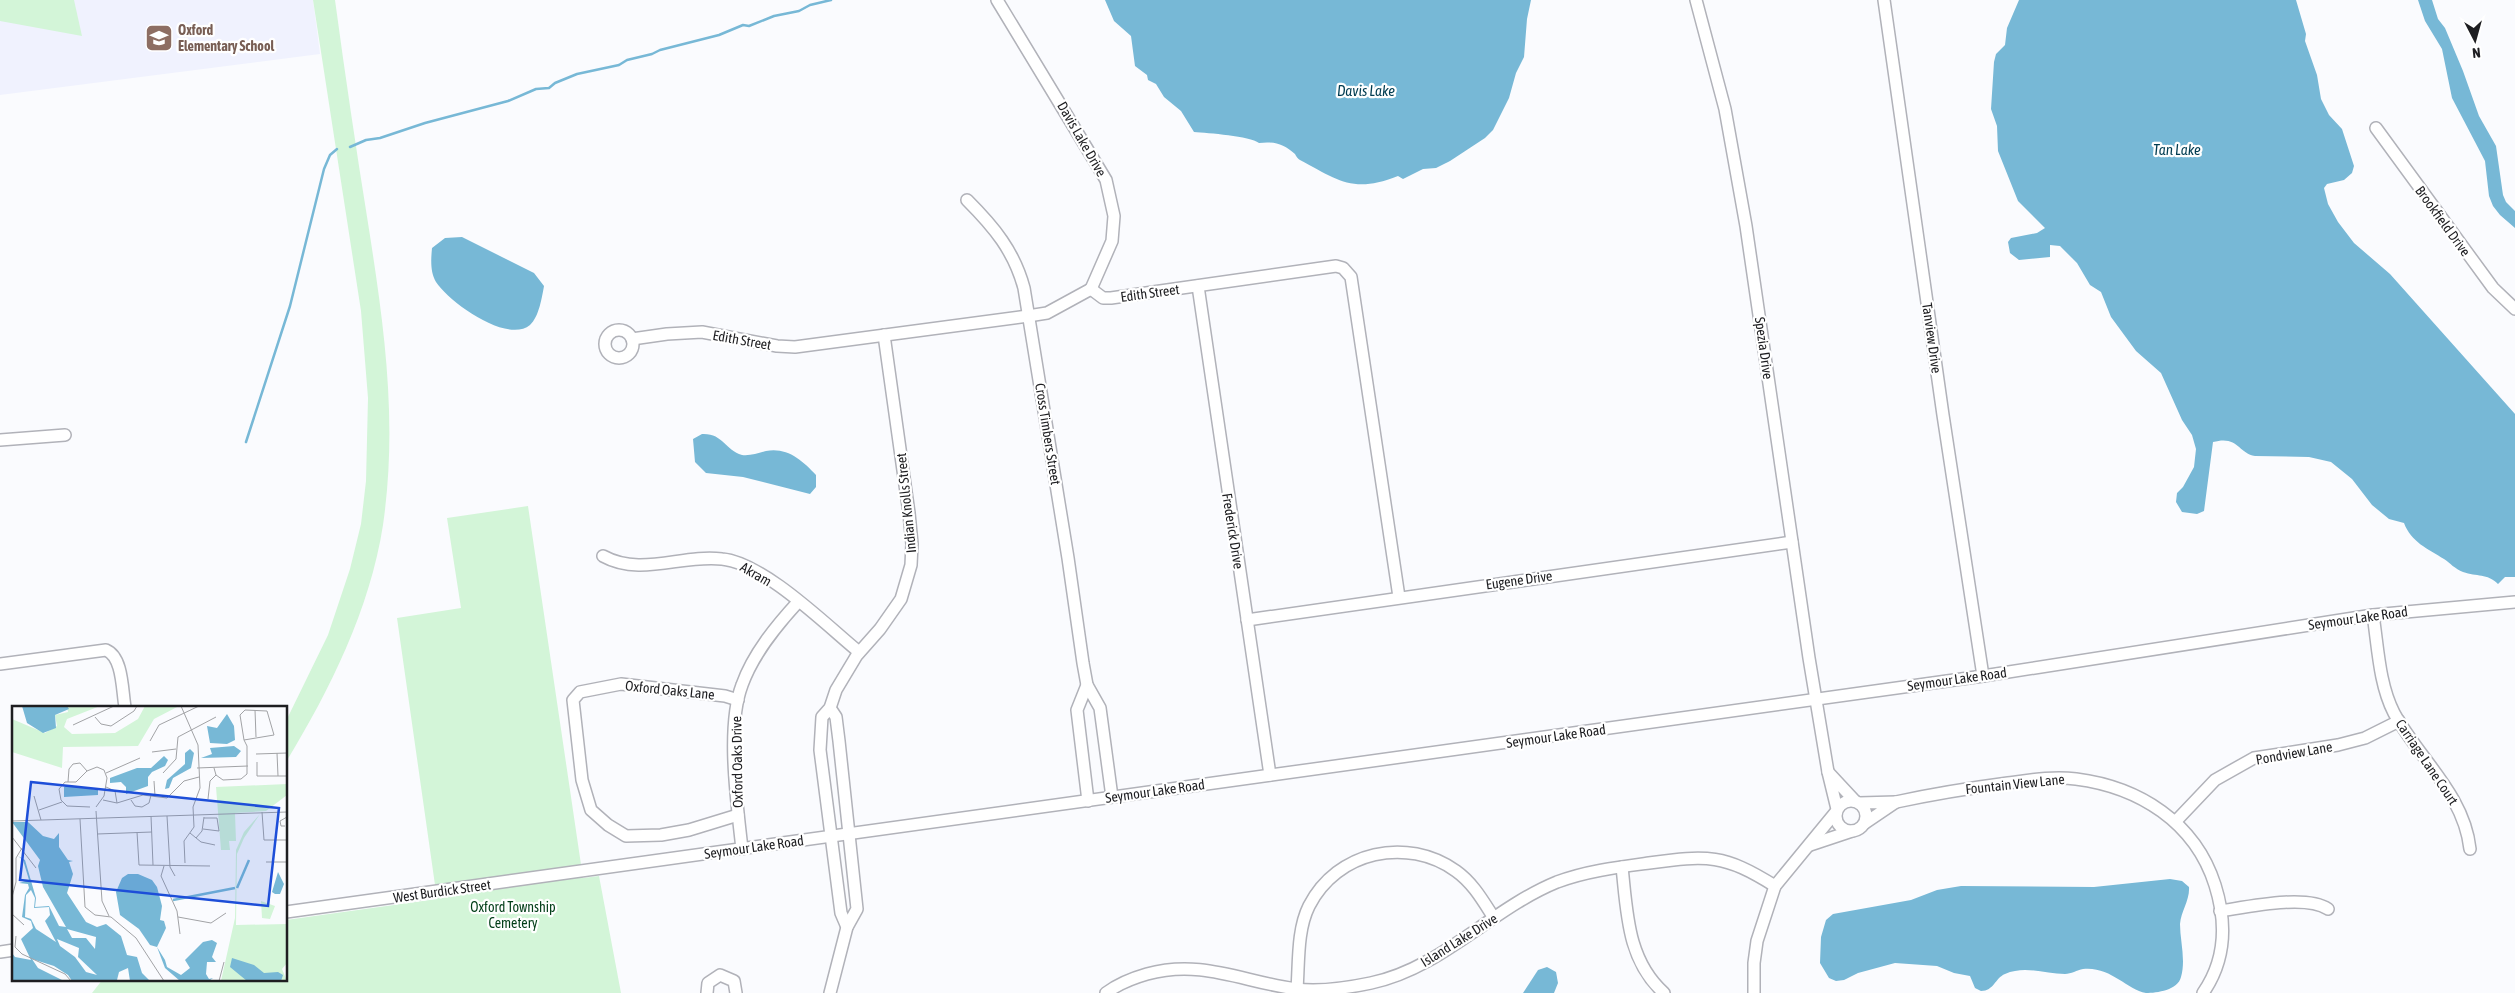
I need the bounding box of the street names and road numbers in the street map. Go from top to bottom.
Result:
street label: Davis Lake Drive [1054,99,1110,179]
street label: Brookfield Drive [2412,183,2474,259]
street label: Edith Street [1120,281,1180,305]
street label: Tanview Drive [1919,302,1945,374]
street label: Spezia Drive [1752,316,1776,380]
street label: Edith Street [711,327,773,353]
street label: Cross Timbers Street [1032,382,1064,486]
street label: Indian Knolls Street [893,452,919,554]
street label: Frederick Drive [1219,492,1247,570]
street label: Akram [738,559,774,589]
street label: Eugene Drive [1485,567,1553,593]
street label: Seymour Lake Road [2307,603,2409,633]
street label: Seymour Lake Road [1906,664,2008,694]
street label: Oxford Oaks Lane [625,677,715,703]
street label: Oxford Oaks Drive [728,716,746,808]
street label: Carriage Lane Court [2393,716,2461,808]
street label: Seymour Lake Road [1505,721,1607,751]
street label: Pondview Lane [2255,738,2333,768]
street label: Fountain View Lane [1965,771,2065,797]
street label: Seymour Lake Road [1104,776,1206,806]
street label: Seymour Lake Road [703,832,805,862]
street label: West Burdick Street [392,876,492,906]
street label: Island Lake Drive [1418,910,1500,970]

